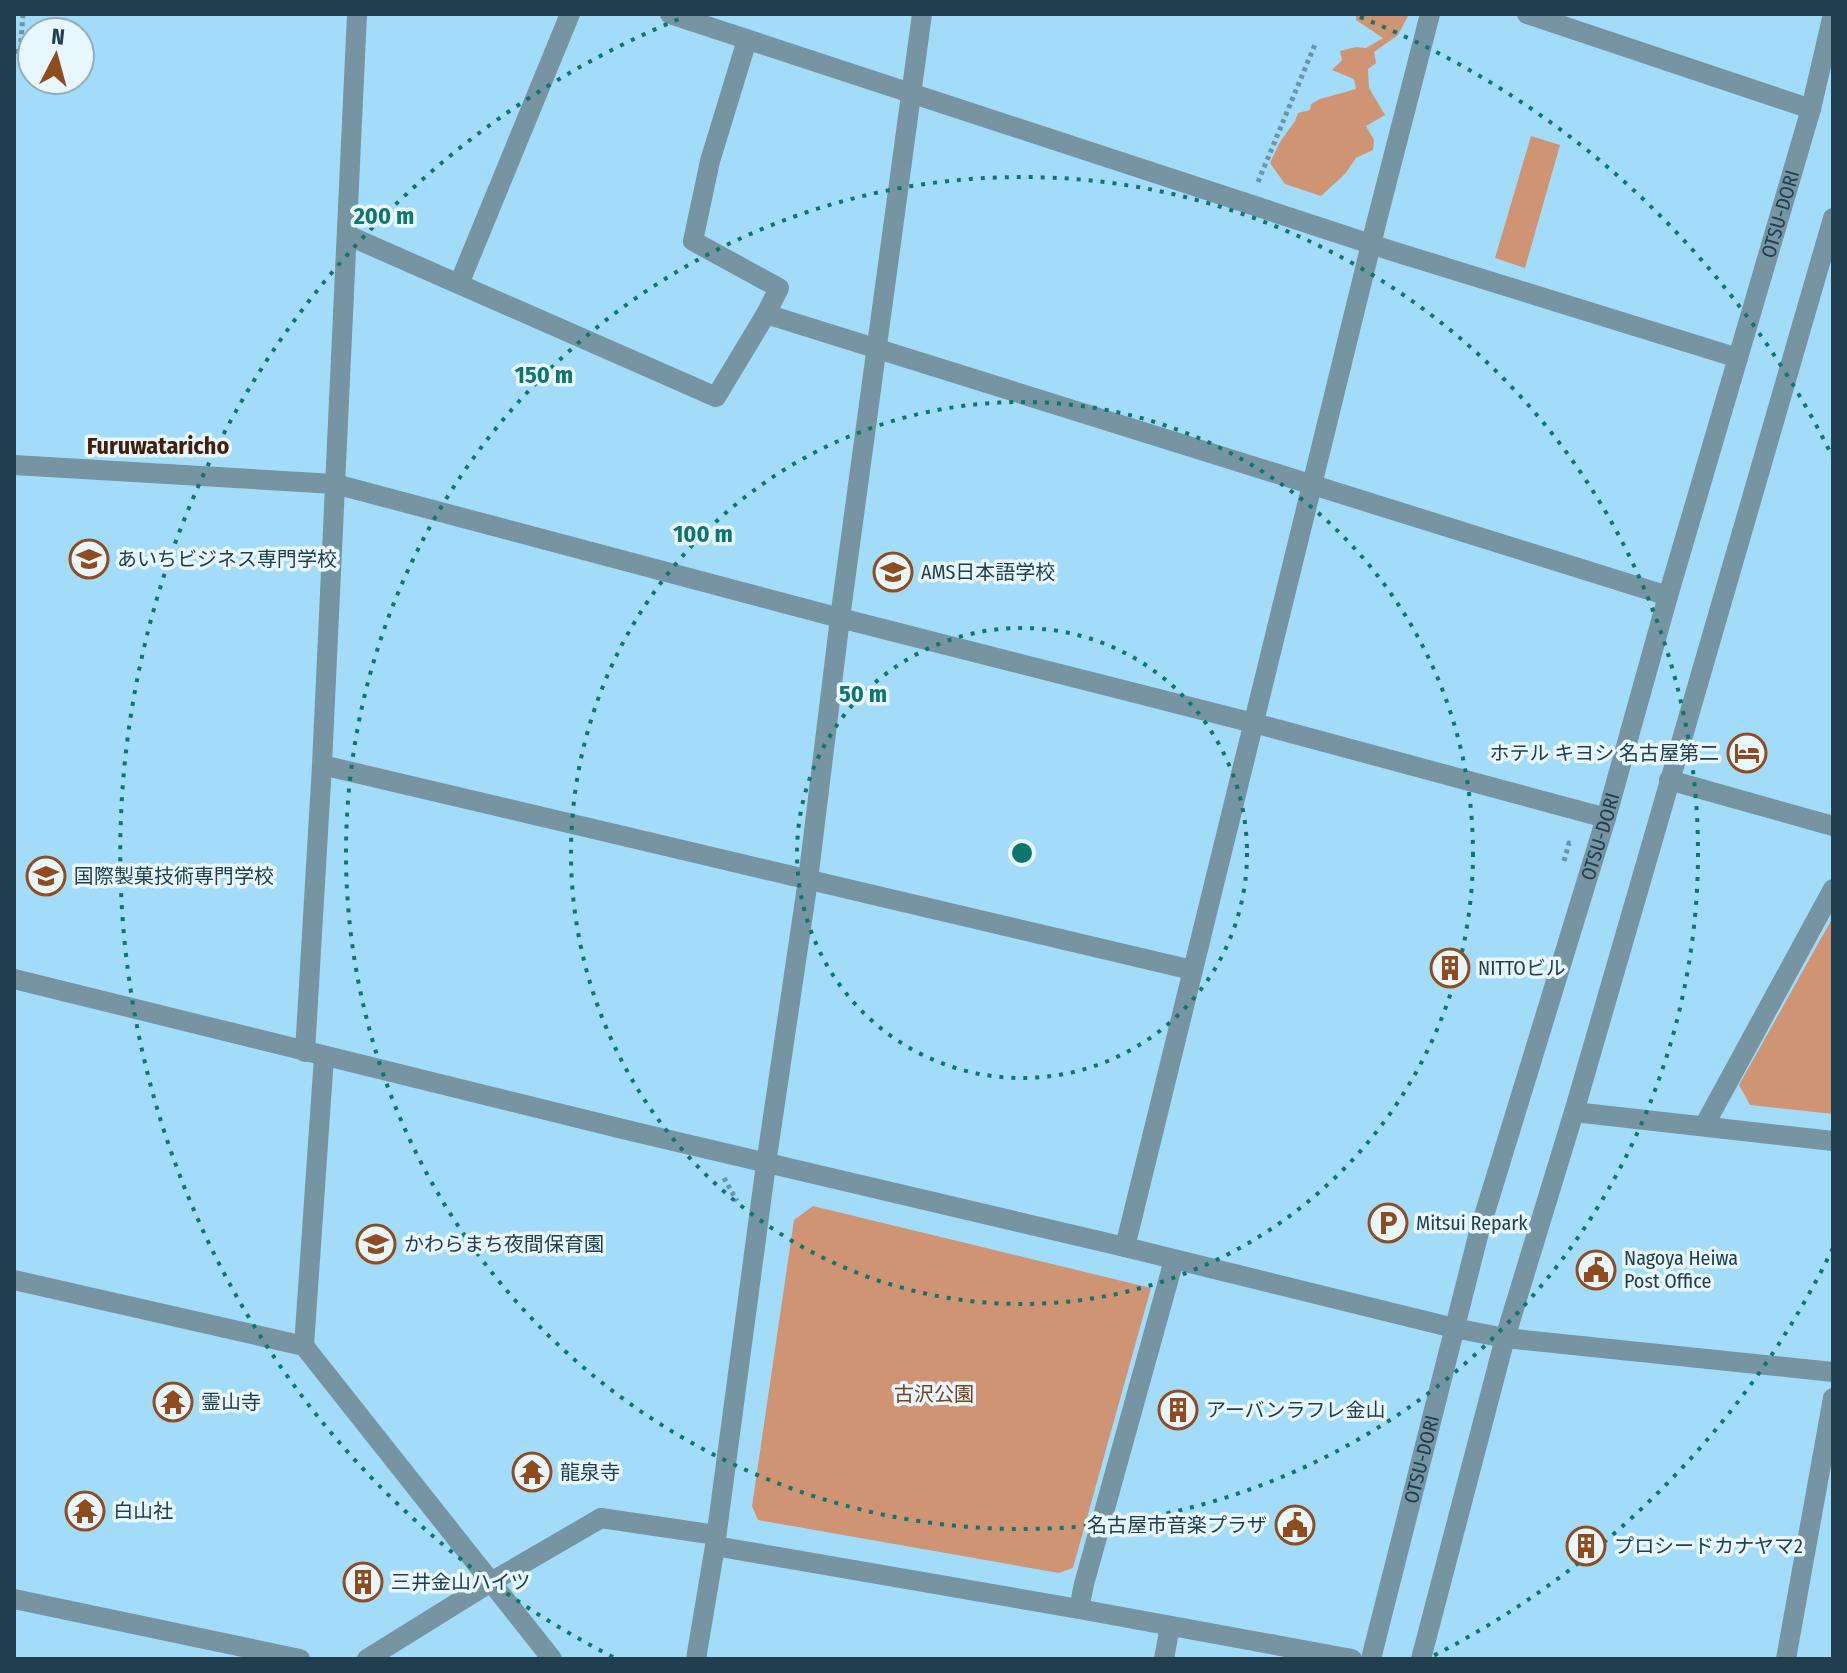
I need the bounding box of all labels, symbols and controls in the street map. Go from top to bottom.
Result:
north arrow [16,16,96,96]
text: N [50,22,66,51]
street label: OTSU-DORI [1756,167,1804,261]
text: 200 m [353,202,414,230]
text: 150 m [515,361,573,389]
district label: Furuwataricho [87,432,229,460]
text: 100 m [673,520,733,548]
school or university icon: あいちビジネス専門学校 [68,538,110,580]
place label: あいちビジネス専門学校 [117,547,337,571]
school or university icon: AMS日本語学校 [872,551,914,593]
place label: AMS日本語学校 [921,560,1055,584]
text: 50 m [839,680,887,708]
hotel icon: ホテル キヨシ 名古屋第二 [1726,732,1768,774]
place label: ホテル キヨシ 名古屋第二 [1490,741,1719,765]
street label: OTSU-DORI [1576,790,1624,883]
centre of rings [1008,839,1036,867]
school or university icon: 国際製菓技術専門学校 [25,855,67,897]
place label: 国際製菓技術専門学校 [74,864,274,888]
building icon: NITTOビル [1429,947,1471,989]
place label: NITTOビル [1478,956,1566,980]
parking icon: Mitsui Repark [1367,1202,1409,1244]
place label: Mitsui Repark [1416,1211,1528,1235]
school or university icon: かわらまち夜間保育園 [355,1223,397,1265]
place label: かわらまち夜間保育園 [404,1232,604,1256]
place label: Nagoya Heiwa Post Office [1624,1246,1738,1293]
public building icon: Nagoya Heiwa Post Office [1575,1249,1617,1291]
temple icon: 霊山寺 [152,1381,194,1423]
park label: 古沢公園 [894,1382,974,1406]
building icon: アーバンラフレ金山 [1157,1389,1199,1431]
place label: 霊山寺 [201,1390,261,1414]
place label: アーバンラフレ金山 [1206,1398,1386,1422]
street label: OTSU-DORI [1399,1413,1444,1506]
temple icon: 龍泉寺 [511,1451,553,1493]
place label: 龍泉寺 [560,1460,620,1484]
temple icon: 白山社 [64,1490,106,1532]
place label: 白山社 [113,1499,173,1523]
public building icon: 名古屋市音楽プラザ [1274,1504,1316,1546]
place label: 名古屋市音楽プラザ [1087,1513,1267,1537]
building icon: プロシードカナヤマ2 [1565,1525,1607,1567]
place label: プロシードカナヤマ2 [1614,1534,1803,1558]
building icon: 三井金山ハイツ [342,1561,384,1603]
place label: 三井金山ハイツ [391,1570,531,1594]

